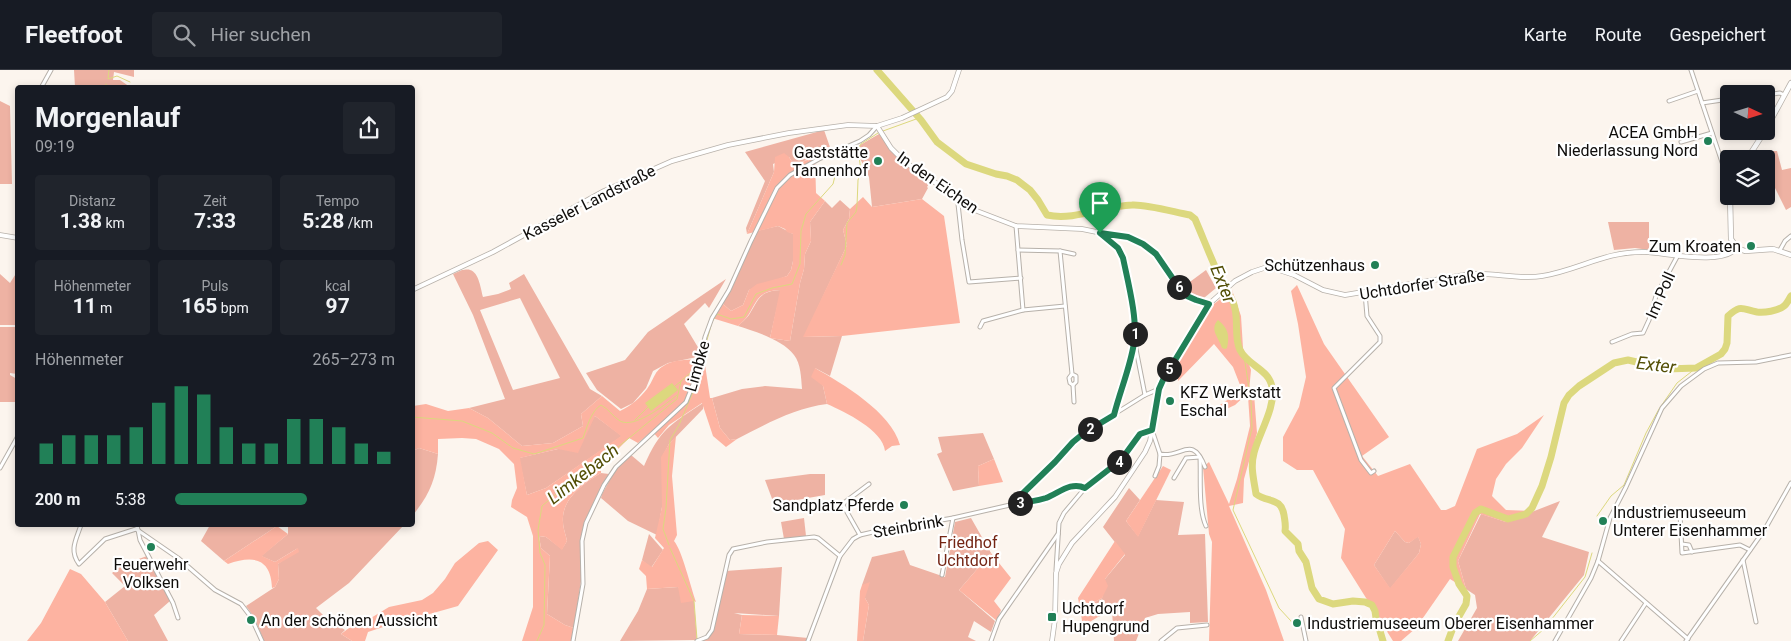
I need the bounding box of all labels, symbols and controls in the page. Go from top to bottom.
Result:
search box [152,12,502,57]
text: Fleetfoot [25,21,122,49]
icon: search [170,21,198,49]
text: Hier suchen [210,23,311,46]
text: Karte [1524,24,1567,45]
text: Route [1595,24,1642,45]
text: Gespeichert [1670,24,1766,45]
north arrow [1720,85,1775,140]
map controls [1720,85,1775,205]
text: Morgenlauf [35,101,180,134]
button: share [343,102,395,154]
place label: ACEA GmbH Niederlassung Nord [1557,123,1698,160]
marker: ACEA GmbH Niederlassung Nord [1702,135,1714,147]
text: 09:19 [35,137,75,156]
place label: Gaststätte Tannenhof [792,143,868,180]
street label: In den Eichen [893,147,982,217]
button: layers [1720,150,1775,205]
marker: Gaststätte Tannenhof [872,155,884,167]
street label: Kasseler Landstraße [520,161,659,244]
pin [1079,182,1121,233]
icon: arrive [1086,189,1114,217]
text: Distanz [69,193,116,209]
text: Zeit [203,193,227,209]
text: Tempo [316,193,359,209]
text: 1.38 [60,209,102,233]
text: 7:33 [194,209,236,233]
text: 5:28 [302,209,344,233]
text: km [102,215,125,231]
text: /km [344,215,373,231]
place label: Zum Kroaten [1649,237,1741,256]
marker: Zum Kroaten [1745,240,1757,252]
place label: Schützenhaus [1265,256,1365,275]
marker: Schützenhaus [1369,259,1381,271]
water label: Exter [1206,262,1241,307]
street label: Uchtdorfer Straße [1358,265,1486,304]
street label: Im Poll [1642,269,1679,322]
pin: 6 [1166,274,1192,300]
text: Höhenmeter [54,278,131,294]
text: Puls [201,278,229,294]
text: kcal [325,278,350,294]
text: 6 [1175,279,1184,295]
text: 11 [72,294,97,318]
text: 165 [181,294,217,318]
text: 97 [326,294,350,318]
text: m [97,300,112,316]
text: bpm [217,300,249,316]
pin: 1 [1122,322,1148,346]
text: 1 [1131,326,1140,342]
street label: Limbke [681,339,714,394]
text: Höhenmeter [35,350,123,369]
text: 265–273 m [313,350,395,369]
water label: Exter [1635,352,1678,377]
pin: 5 [1156,356,1182,382]
text: 5 [1165,361,1174,377]
place label: KFZ Werkstatt Eschal [1180,383,1281,420]
marker: KFZ Werkstatt Eschal [1164,395,1176,407]
pin: 2 [1078,416,1102,442]
text: 2 [1086,421,1095,437]
water label: Limkebach [543,439,623,508]
pin: 4 [1106,450,1132,474]
text: 4 [1115,454,1124,470]
text: 200 m [35,490,80,509]
text: 5:38 [115,490,146,509]
pin: 3 [1008,490,1032,516]
text: 3 [1016,495,1025,511]
place label: Sandplatz Pferde [772,496,894,515]
marker: Sandplatz Pferde [898,499,910,511]
place label: Industriemuseeum Unterer Eisenhammer [1613,503,1768,540]
street label: Steinbrink [871,511,946,542]
marker: Industriemuseeum Unterer Eisenhammer [1597,515,1609,527]
park label: Friedhof Uchtdorf [937,533,999,570]
marker: Feuerwehr Volksen [145,541,157,553]
place label: Feuerwehr Volksen [114,555,189,592]
place label: Uchtdorf Hupengrund [1062,599,1150,636]
place label: An der schönen Aussicht [261,611,438,630]
marker: Uchtdorf Hupengrund [1046,611,1058,623]
marker: An der schönen Aussicht [245,614,257,626]
place label: Industriemuseeum Oberer Eisenhammer [1307,614,1594,633]
marker: Industriemuseeum Oberer Eisenhammer [1291,617,1303,629]

